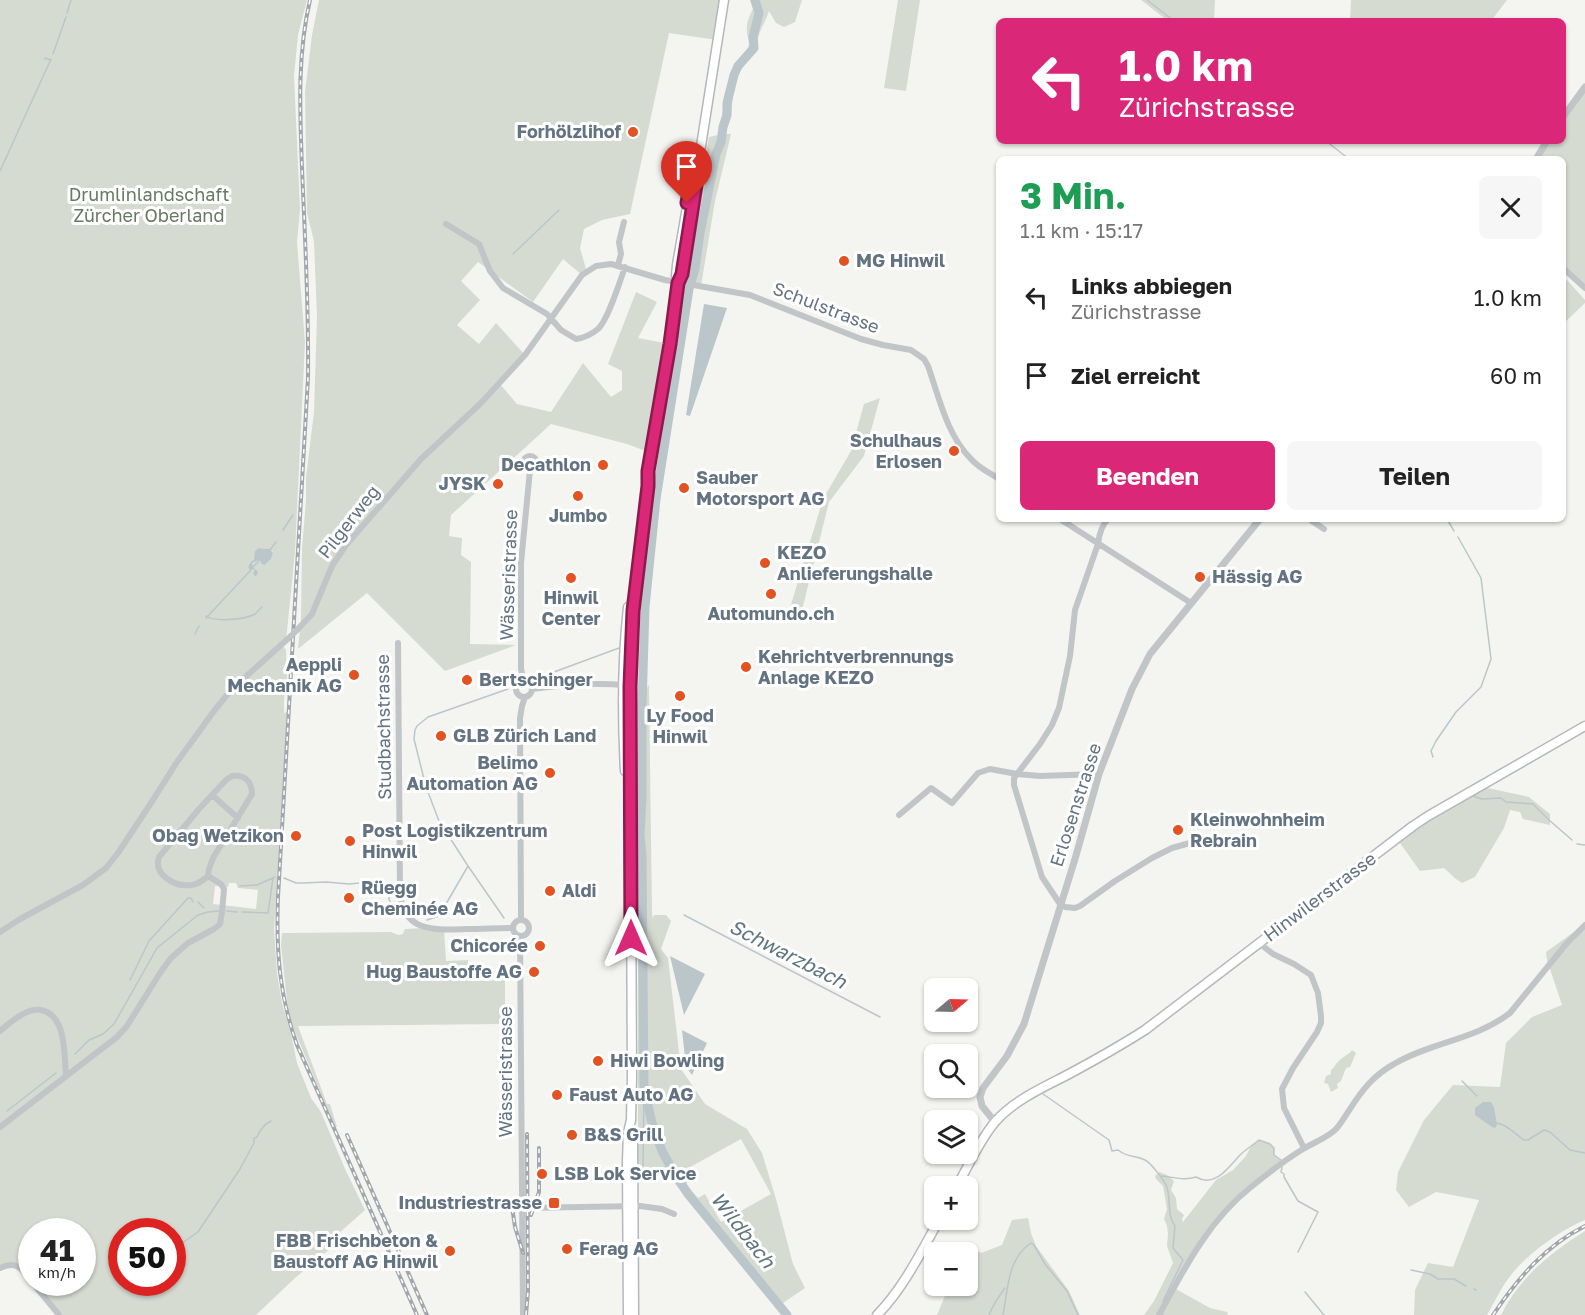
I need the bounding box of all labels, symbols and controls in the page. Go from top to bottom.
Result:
text: 1.0 km [1119,40,1253,90]
icon: left [1020,42,1098,120]
text: Zürichstrasse [1119,91,1295,123]
place label: Forhölzlihof [516,120,621,142]
marker: Forhölzlihof [626,125,640,139]
pin [661,141,712,203]
icon: arrive [670,150,703,183]
text: 3 Min. [1020,174,1126,217]
button: close [1479,176,1542,239]
park label: Drumlinlandschaft Zürcher Oberland [69,183,229,226]
text: 1.1 km · 15:17 [1020,218,1143,242]
place label: MG Hinwil [856,249,945,271]
marker: MG Hinwil [837,254,851,268]
text: Links abbiegen [1071,272,1232,299]
street label: Schulstrasse [770,277,883,337]
icon: left [1020,281,1053,314]
text: 1.0 km [1474,284,1542,311]
text: Zürichstrasse [1071,299,1201,323]
icon: arrive [1020,359,1053,392]
text: Ziel erreicht [1071,362,1200,389]
text: 60 m [1490,362,1542,389]
place label: Schulhaus Erlosen [850,429,942,472]
button: Beenden [1020,441,1275,510]
button: Teilen [1287,441,1542,510]
marker: Schulhaus Erlosen [947,444,961,458]
place label: Decathlon [501,453,591,475]
marker: Decathlon [596,458,610,472]
place label: Sauber Motorsport AG [696,466,824,509]
place label: JYSK [439,472,486,494]
marker: JYSK [491,477,505,491]
street label: Pilgerweg [313,480,384,562]
marker: Sauber Motorsport AG [677,481,691,495]
marker: Jumbo [571,489,585,503]
place label: Jumbo [549,504,607,526]
street label: Wässeristrasse [495,509,521,641]
place label: KEZO Anlieferungshalle [777,541,933,584]
marker: KEZO Anlieferungshalle [758,556,772,570]
place label: Hässig AG [1212,565,1302,587]
marker: Hässig AG [1193,570,1207,584]
marker: Hinwil Center [564,571,578,585]
place label: Hinwil Center [541,586,601,629]
marker: Automundo.ch [764,587,778,601]
place label: Automundo.ch [708,602,835,624]
place label: Kehrichtverbrennungs Anlage KEZO [758,645,954,688]
place label: Aeppli Mechanik AG [227,653,342,696]
street label: Studbachstrasse [371,654,395,800]
marker: Kehrichtverbrennungs Anlage KEZO [739,660,753,674]
marker: Aeppli Mechanik AG [347,668,361,682]
place label: Bertschinger [479,668,593,690]
marker: Bertschinger [460,673,474,687]
marker: Ly Food Hinwil [673,689,687,703]
place label: Ly Food Hinwil [646,704,714,747]
place label: GLB Zürich Land [453,724,596,746]
marker: GLB Zürich Land [434,729,448,743]
street label: Erlosenstrasse [1045,740,1105,869]
place label: Belimo Automation AG [407,751,538,794]
marker: Belimo Automation AG [543,766,557,780]
place label: Kleinwohnheim Rebrain [1190,808,1325,851]
place label: Post Logistikzentrum Hinwil [362,819,547,862]
marker: Kleinwohnheim Rebrain [1171,823,1185,837]
place label: Obag Wetzikon [152,824,284,846]
marker: Obag Wetzikon [289,829,303,843]
marker: Post Logistikzentrum Hinwil [343,834,357,848]
street label: Hinwilerstrasse [1259,847,1380,946]
place label: Rüegg Cheminée AG [361,876,478,919]
place label: Aldi [562,879,597,901]
marker: Aldi [543,884,557,898]
marker: Rüegg Cheminée AG [342,891,356,905]
position arrow [599,906,663,970]
water label: Schwarzbach [726,913,852,993]
place label: Chicorée [450,934,528,956]
marker: Chicorée [533,939,547,953]
place label: Hug Baustoffe AG [366,960,522,982]
marker: Hug Baustoffe AG [527,965,541,979]
north arrow [924,978,978,1032]
map controls [924,978,978,1296]
street label: Wässeristrasse [494,1006,516,1138]
button: search [924,1044,978,1098]
place label: Hiwi Bowling [610,1049,724,1071]
marker: Hiwi Bowling [591,1054,605,1068]
place label: Faust Auto AG [569,1083,694,1105]
marker: Faust Auto AG [550,1088,564,1102]
button: layers [924,1110,978,1164]
place label: B&S Grill [584,1123,663,1145]
marker: B&S Grill [565,1128,579,1142]
place label: LSB Lok Service [554,1162,697,1184]
marker: LSB Lok Service [535,1167,549,1181]
button: + [924,1176,978,1230]
water label: Wildbach [707,1187,781,1273]
place label: Industriestrasse [398,1191,542,1213]
marker: Industriestrasse [547,1196,561,1210]
speed limit sign: 50 [108,1218,186,1296]
place label: FBB Frischbeton & Baustoff AG Hinwil [273,1229,438,1272]
text: 41 [40,1232,74,1268]
place label: Ferag AG [579,1237,659,1259]
marker: Ferag AG [560,1242,574,1256]
button: − [924,1242,978,1296]
marker: FBB Frischbeton & Baustoff AG Hinwil [443,1244,457,1258]
text: km/h [38,1263,76,1281]

